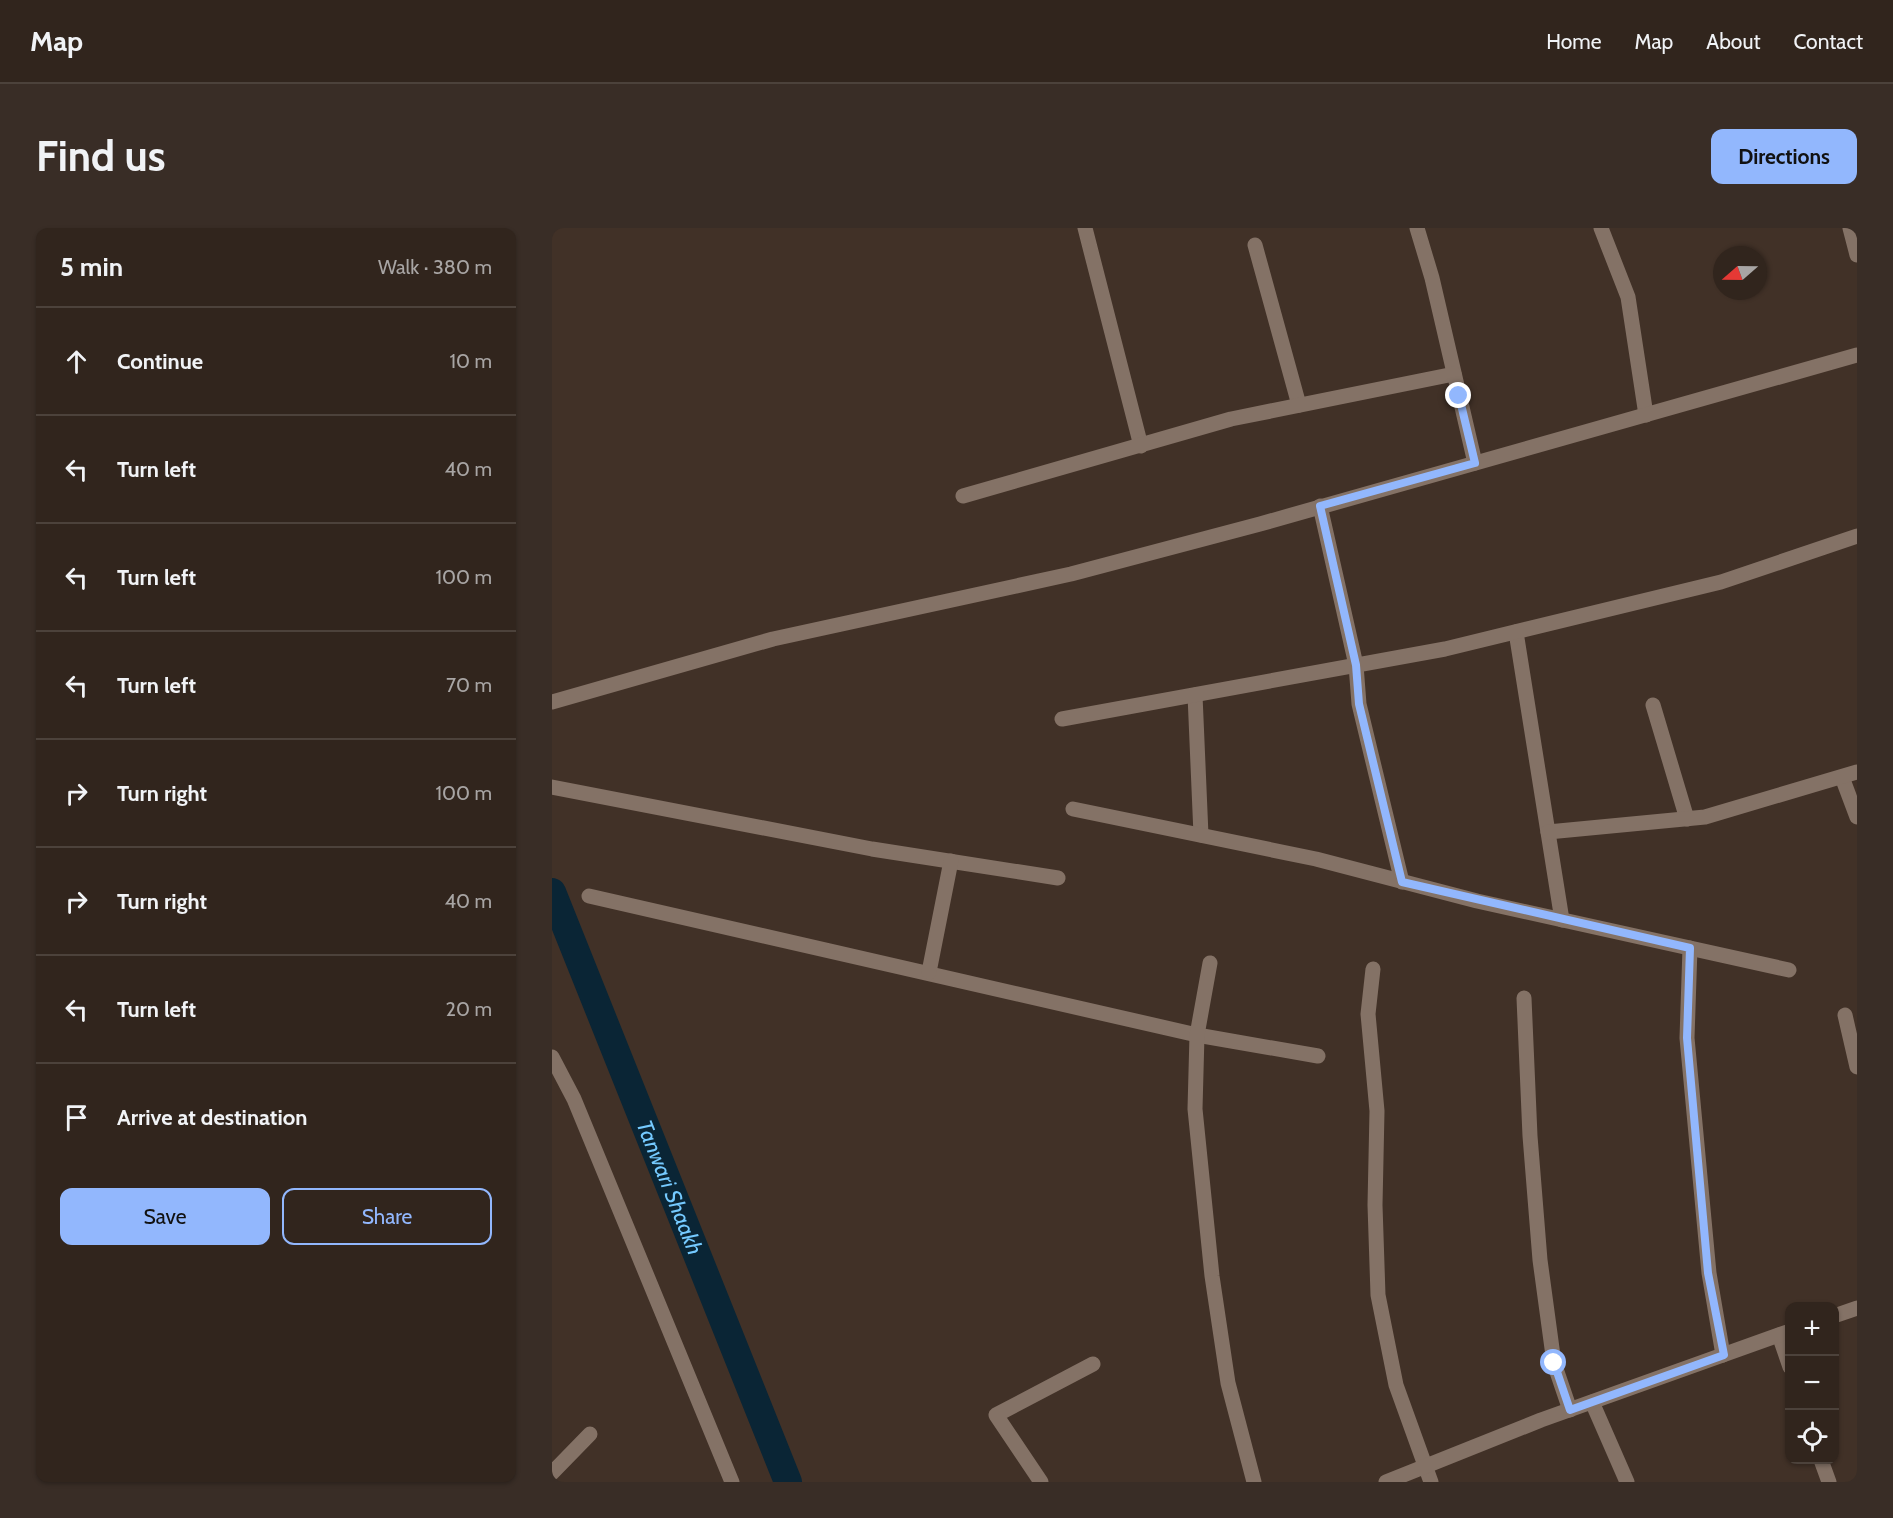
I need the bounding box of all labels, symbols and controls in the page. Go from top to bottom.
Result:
text: Map [30,24,83,58]
text: Home [1546,29,1602,54]
text: Map [1635,29,1673,54]
text: About [1706,29,1760,54]
text: Contact [1793,29,1863,54]
button: Directions [1711,129,1857,184]
text: Find us [36,130,165,182]
north arrow [1713,246,1767,300]
text: 5 min [60,251,123,283]
text: Walk · 380 m [378,255,492,279]
icon: ahead [60,345,93,378]
text: Continue [117,348,203,375]
text: 10 m [449,349,492,373]
route end [1445,382,1471,408]
icon: left [60,453,93,486]
text: Turn left [117,456,196,483]
text: 40 m [444,457,492,481]
icon: left [60,561,93,594]
text: Turn left [117,564,196,591]
text: 100 m [436,565,492,589]
icon: left [60,669,93,702]
text: Turn left [117,672,196,699]
text: 70 m [446,673,492,697]
icon: right [60,777,93,810]
text: Turn right [117,780,207,807]
text: 100 m [436,781,492,805]
icon: right [60,885,93,918]
text: Turn right [117,888,207,915]
text: 40 m [444,889,492,913]
icon: left [60,993,93,1026]
text: Turn left [117,996,196,1023]
text: 20 m [446,997,492,1021]
icon: arrive [60,1101,93,1134]
text: Arrive at destination [117,1104,307,1131]
water label: Tanwari Shaakh [631,1116,709,1258]
button: Save [60,1188,270,1245]
button: Share [282,1188,492,1245]
map controls [1785,1302,1839,1464]
button: + [1785,1302,1839,1356]
route start [1540,1349,1566,1375]
button: − [1785,1356,1839,1410]
button: locate [1785,1410,1839,1464]

